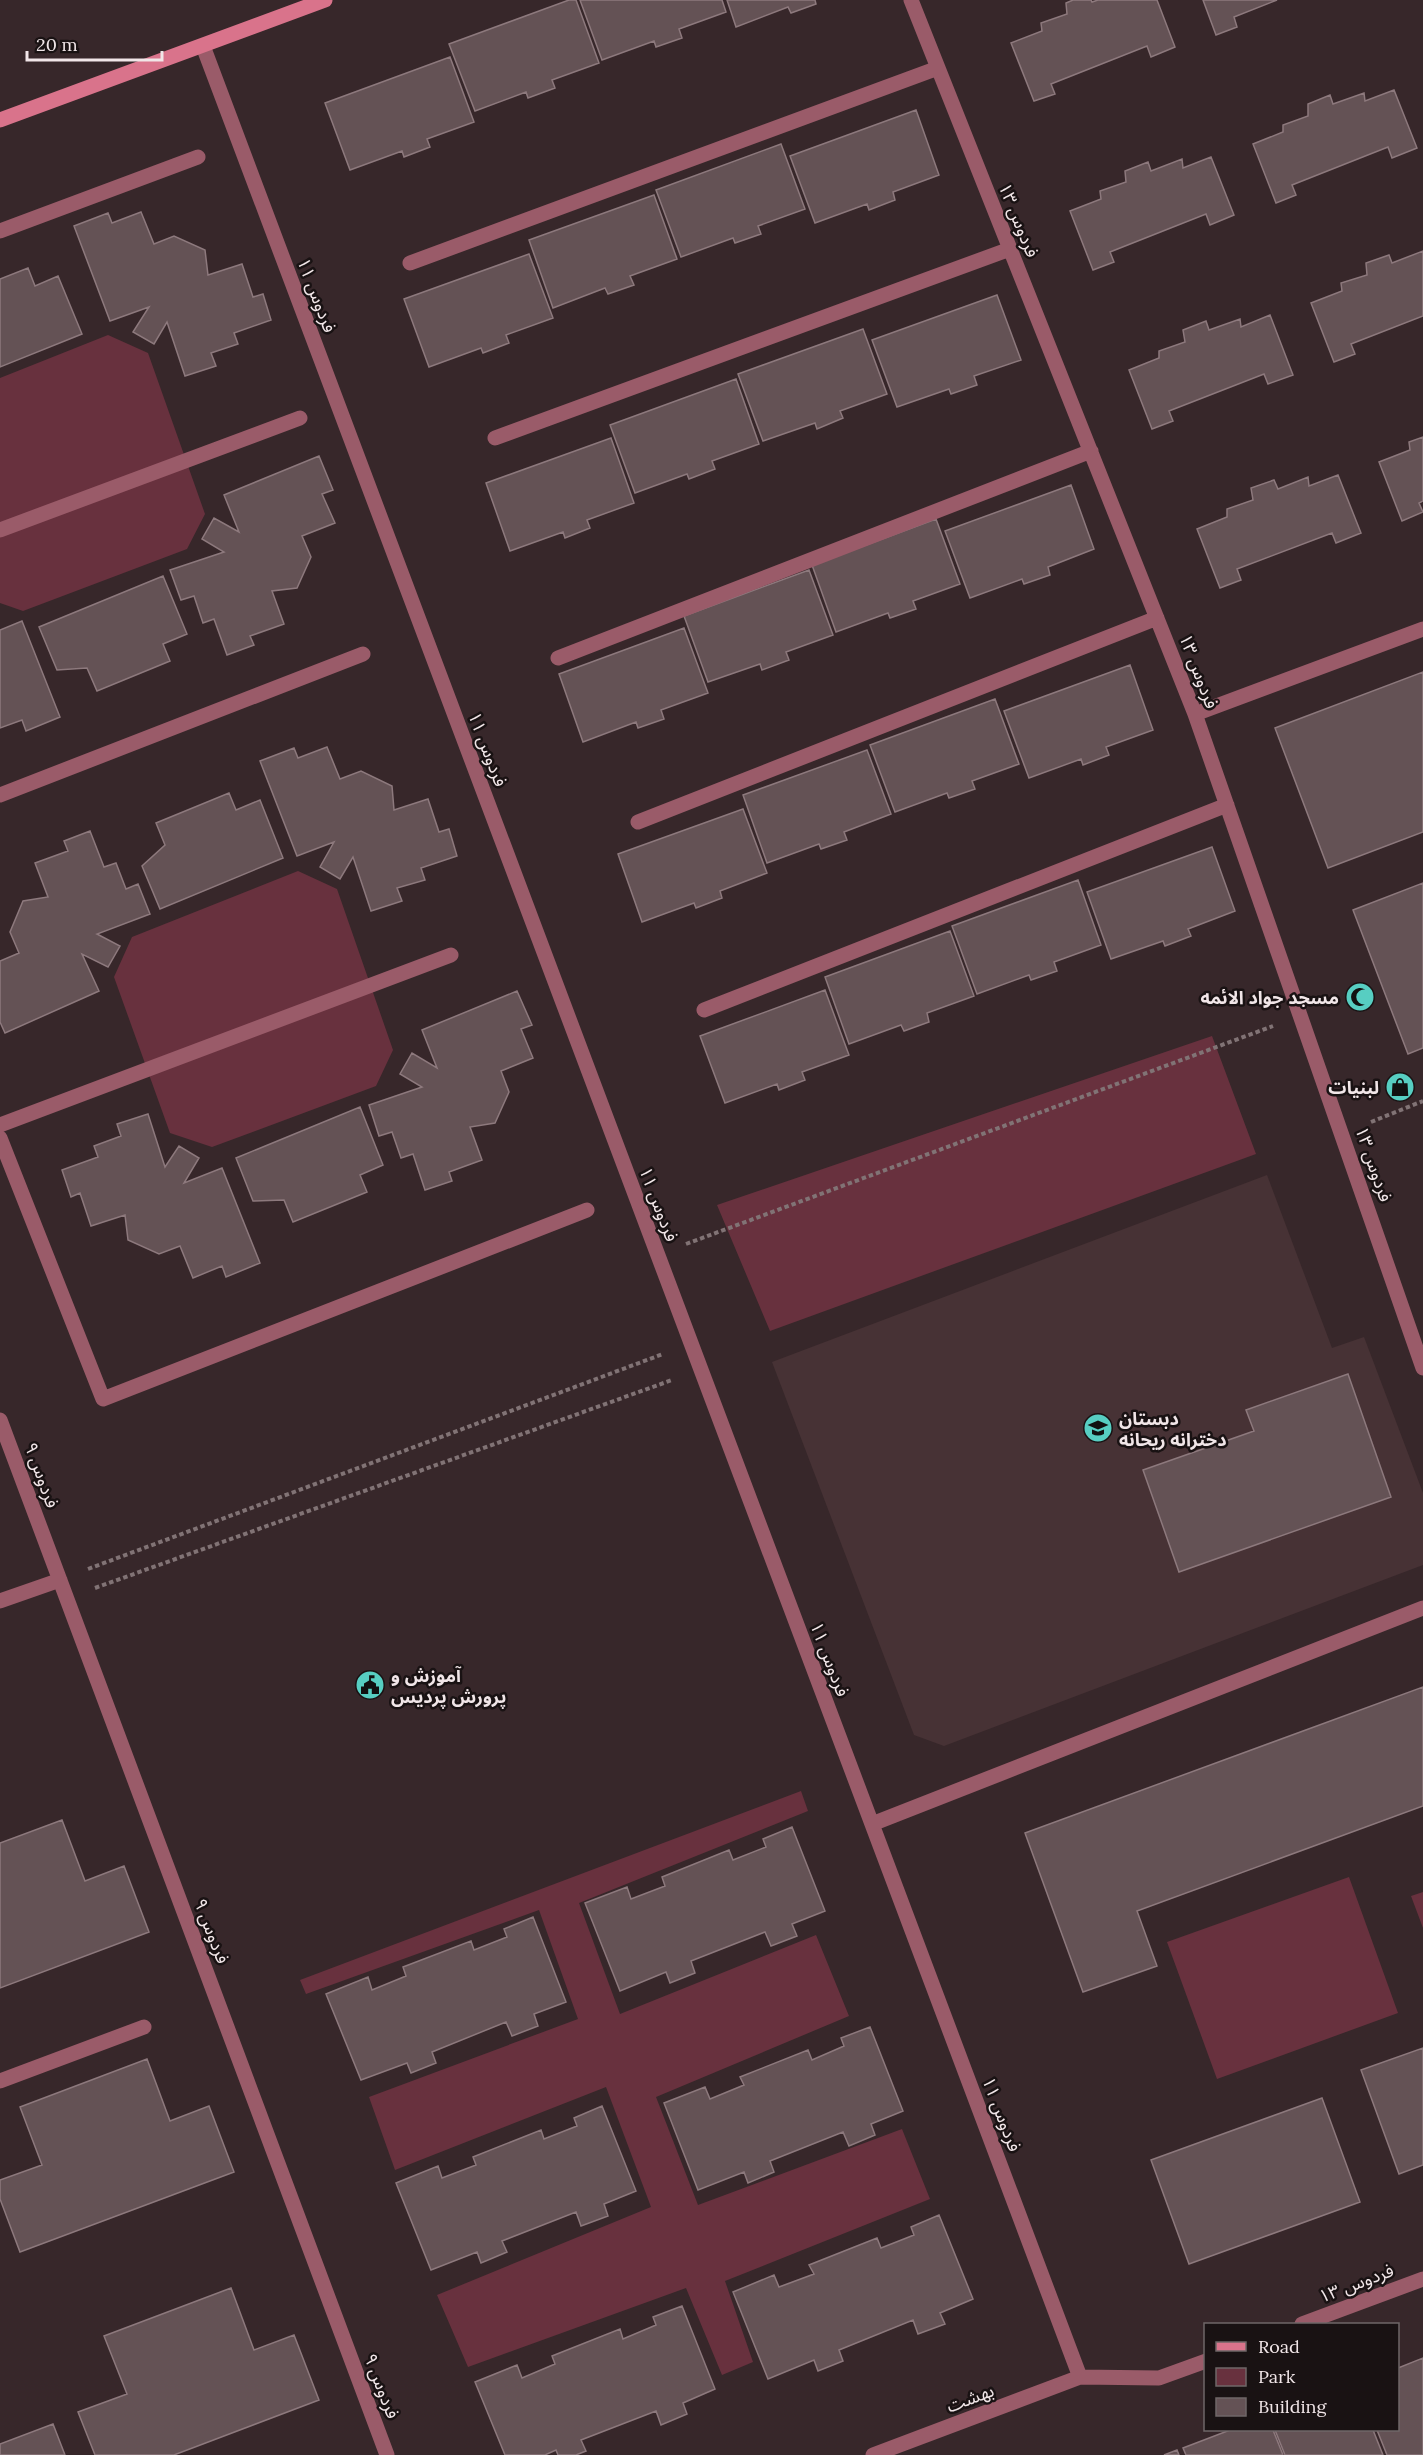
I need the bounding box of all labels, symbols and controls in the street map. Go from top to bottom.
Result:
scale bar [27,24,162,62]
text: 20 m [36,33,78,56]
street label: فردوس ۱۳ [994,179,1044,261]
street label: فردوس ۱۱ [292,254,342,336]
street label: فردوس ۱۳ [1174,630,1224,712]
street label: فردوس ۱۱ [463,708,513,790]
mosque icon: مسجد جواد الائمه [1344,981,1376,1013]
place label: مسجد جواد الائمه [1200,986,1339,1009]
shop icon: لبنیات [1384,1071,1416,1103]
place label: لبنیات [1328,1076,1379,1099]
street label: فردوس ۱۳ [1350,1123,1398,1205]
street label: فردوس ۱۱ [634,1163,684,1245]
place label: دبستان دخترانه ریحانه [1119,1407,1227,1451]
school or university icon: دبستان دخترانه ریحانه [1082,1412,1114,1444]
street label: فردوس ۹ [20,1439,64,1511]
street label: فردوس ۱۱ [805,1618,855,1700]
place label: آموزش و پرورش پردیس [391,1664,506,1708]
public building icon: آموزش و پرورش پردیس [354,1669,386,1701]
street label: فردوس ۹ [189,1895,235,1967]
street label: فردوس ۱۱ [977,2073,1027,2155]
street label: فردوس ۱۳ [1315,2258,1397,2308]
legend [1204,2323,1399,2431]
text: Road [1258,2335,1300,2358]
street label: فردوس ۹ [359,2350,405,2422]
text: Park [1258,2365,1296,2388]
street label: بهشت [943,2378,997,2418]
text: Building [1258,2395,1328,2418]

